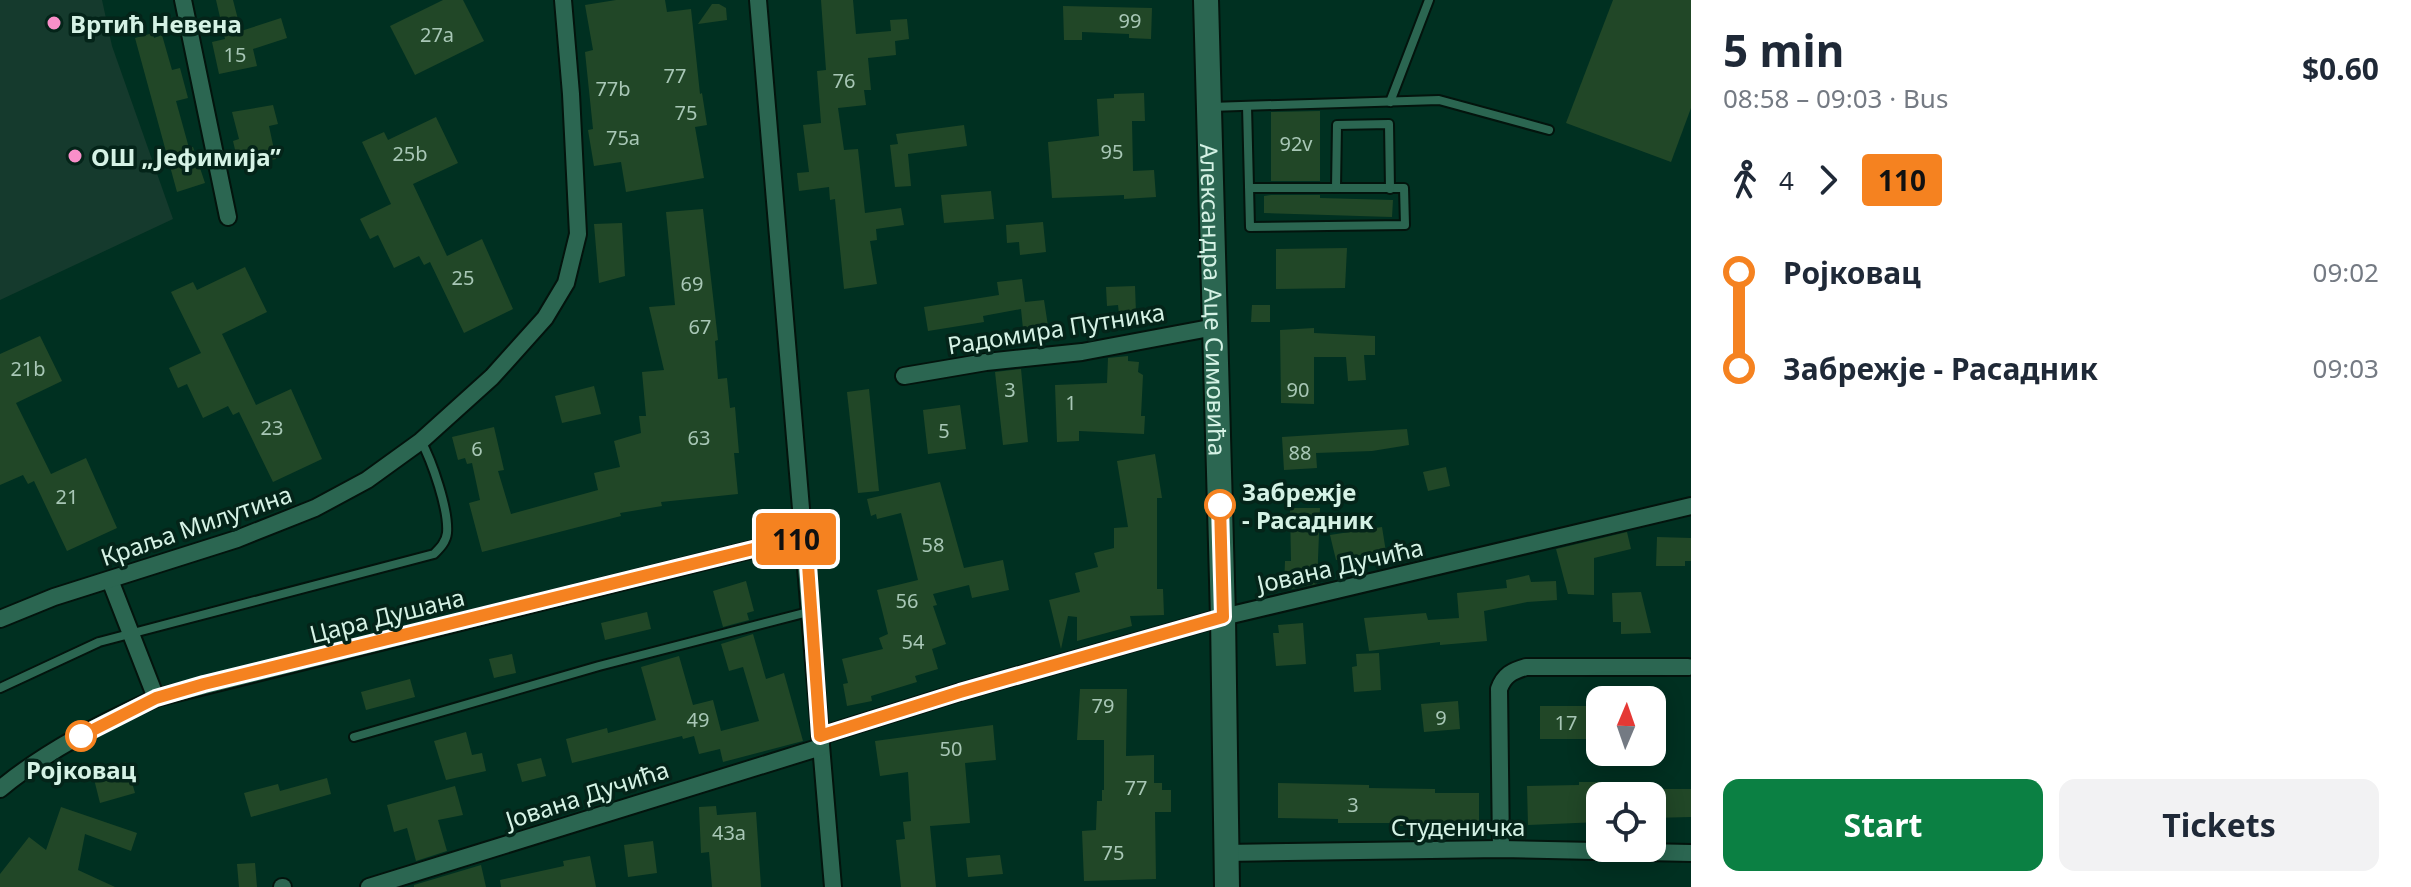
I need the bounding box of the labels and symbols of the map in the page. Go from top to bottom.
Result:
place label: Вртић Невена [70,7,242,40]
house number: 99 [1119,7,1141,34]
marker: Вртић Невена [45,14,63,32]
house number: 27a [420,21,454,48]
house number: 15 [224,41,246,68]
house number: 77 [664,62,686,89]
house number: 76 [833,67,855,94]
house number: 77b [595,75,631,102]
house number: 75 [675,99,697,126]
house number: 75a [606,124,640,151]
house number: 92v [1279,130,1313,157]
house number: 95 [1101,138,1123,165]
place label: ОШ „Јефимија” [91,140,281,173]
house number: 25b [392,140,428,167]
street label: Александра Аце Симовића [1193,143,1235,457]
marker: ОШ „Јефимија” [66,147,84,165]
house number: 25 [452,264,474,291]
house number: 69 [681,270,703,297]
street label: Радомира Путника [945,295,1167,361]
house number: 67 [689,313,711,340]
house number: 21b [10,355,46,382]
house number: 3 [1004,376,1016,403]
house number: 90 [1287,376,1309,403]
house number: 1 [1065,389,1077,416]
house number: 23 [261,414,283,441]
house number: 5 [938,417,950,444]
house number: 63 [688,424,710,451]
house number: 6 [471,435,483,462]
house number: 88 [1289,439,1311,466]
place label: Забрежје - Расадник [1242,475,1374,536]
street label: Краља Милутина [96,477,296,573]
house number: 21 [56,483,78,510]
marker: Забрежје - Расадник [1205,490,1235,520]
line badge: 110 [750,513,842,565]
street label: Јована Дучића [1252,530,1426,601]
house number: 58 [922,531,944,558]
street label: Цара Душана [306,580,468,650]
house number: 56 [896,587,918,614]
house number: 54 [902,628,925,655]
north arrow [1586,686,1666,766]
house number: 79 [1092,692,1114,719]
house number: 9 [1435,704,1447,731]
house number: 49 [687,706,709,733]
house number: 17 [1555,709,1577,736]
marker: Ројковац [66,721,96,751]
house number: 50 [940,735,962,762]
street label: Јована Дучића [499,752,673,837]
place label: Ројковац [26,753,136,786]
house number: 77 [1125,774,1147,801]
house number: 3 [1347,791,1359,818]
street label: Студеничка [1391,810,1525,843]
house number: 43a [712,819,746,846]
house number: 75 [1102,839,1124,866]

